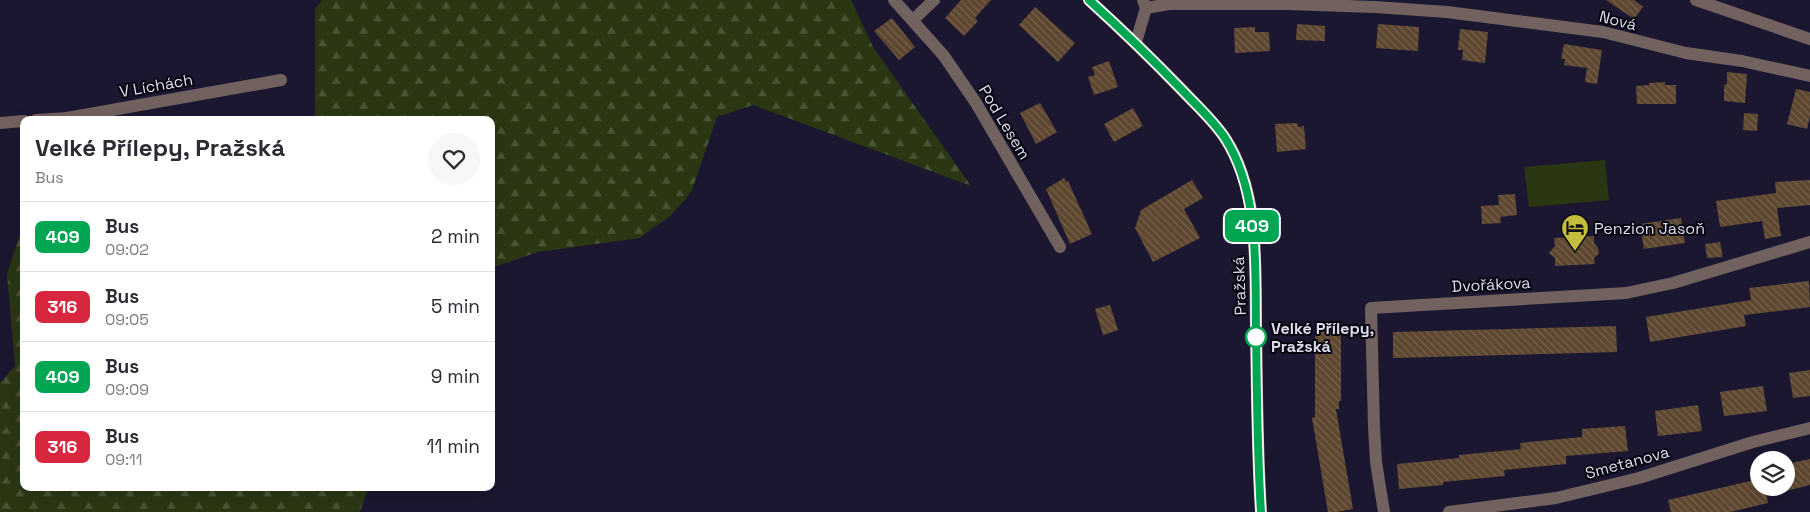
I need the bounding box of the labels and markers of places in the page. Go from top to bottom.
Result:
hotel icon: Penzion Jasoň [1560,213,1590,252]
place label: Penzion Jasoň [1594,218,1705,239]
place label: Velké Přílepy, Pražská [1271,318,1374,357]
marker: Velké Přílepy, Pražská [1245,326,1267,348]

